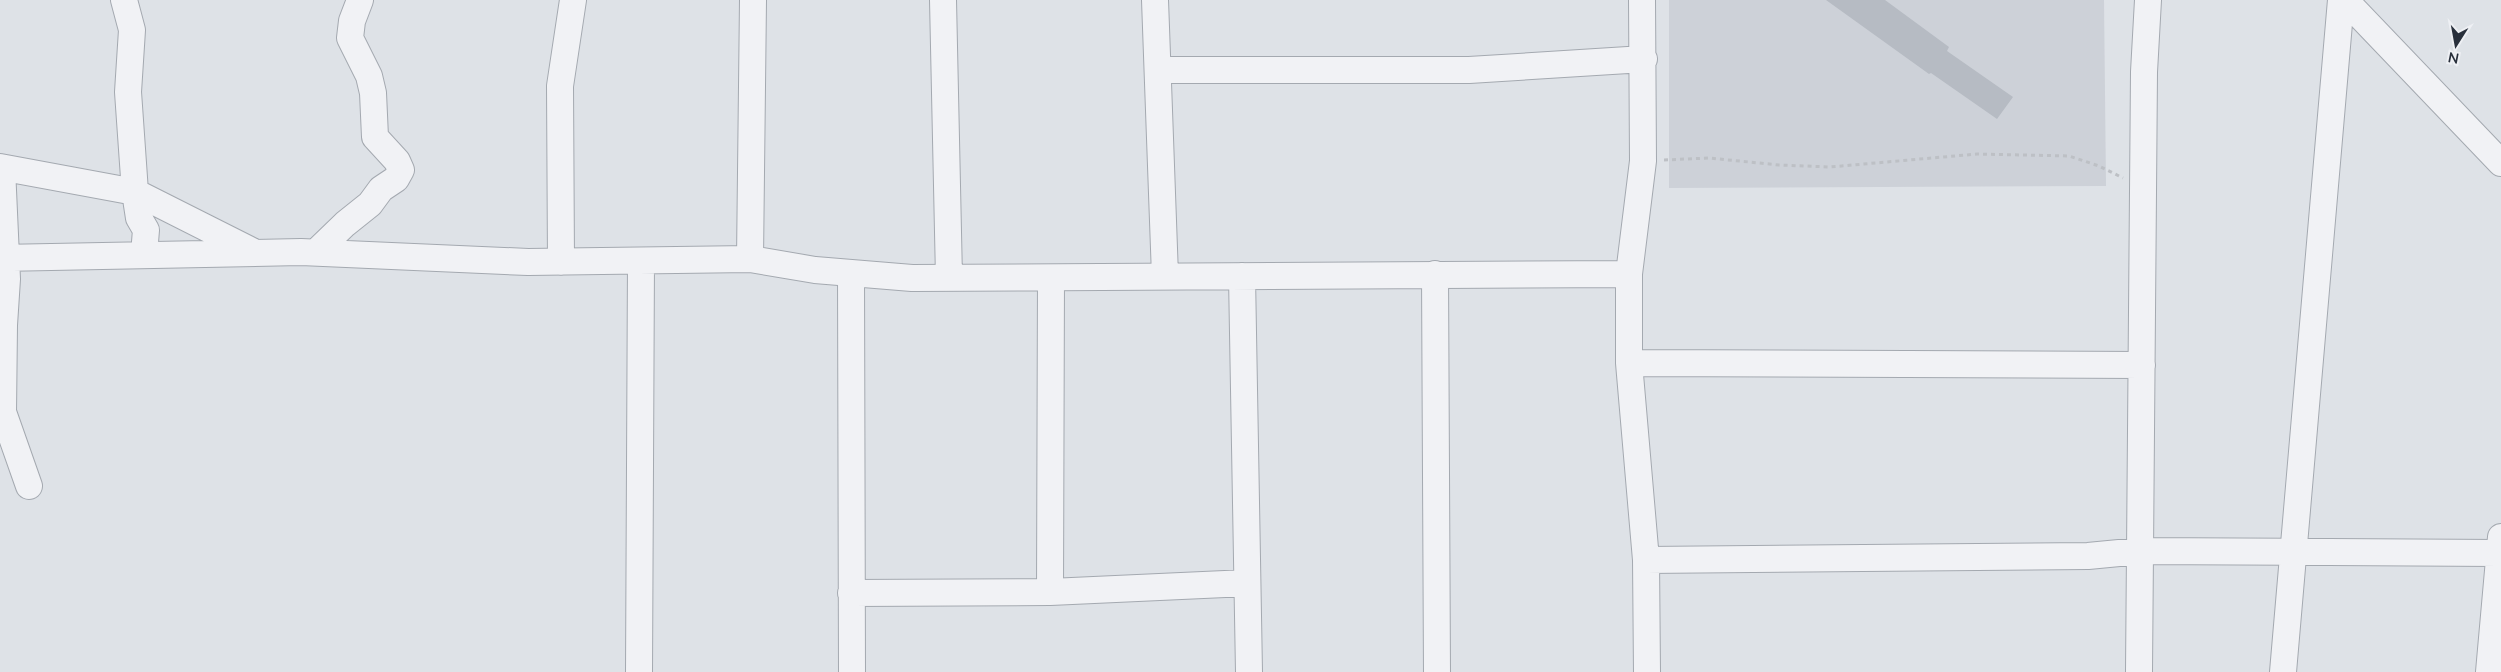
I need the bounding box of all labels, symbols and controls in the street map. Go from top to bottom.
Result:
north arrow [2431,20,2481,70]
text: N [2447,49,2460,68]

